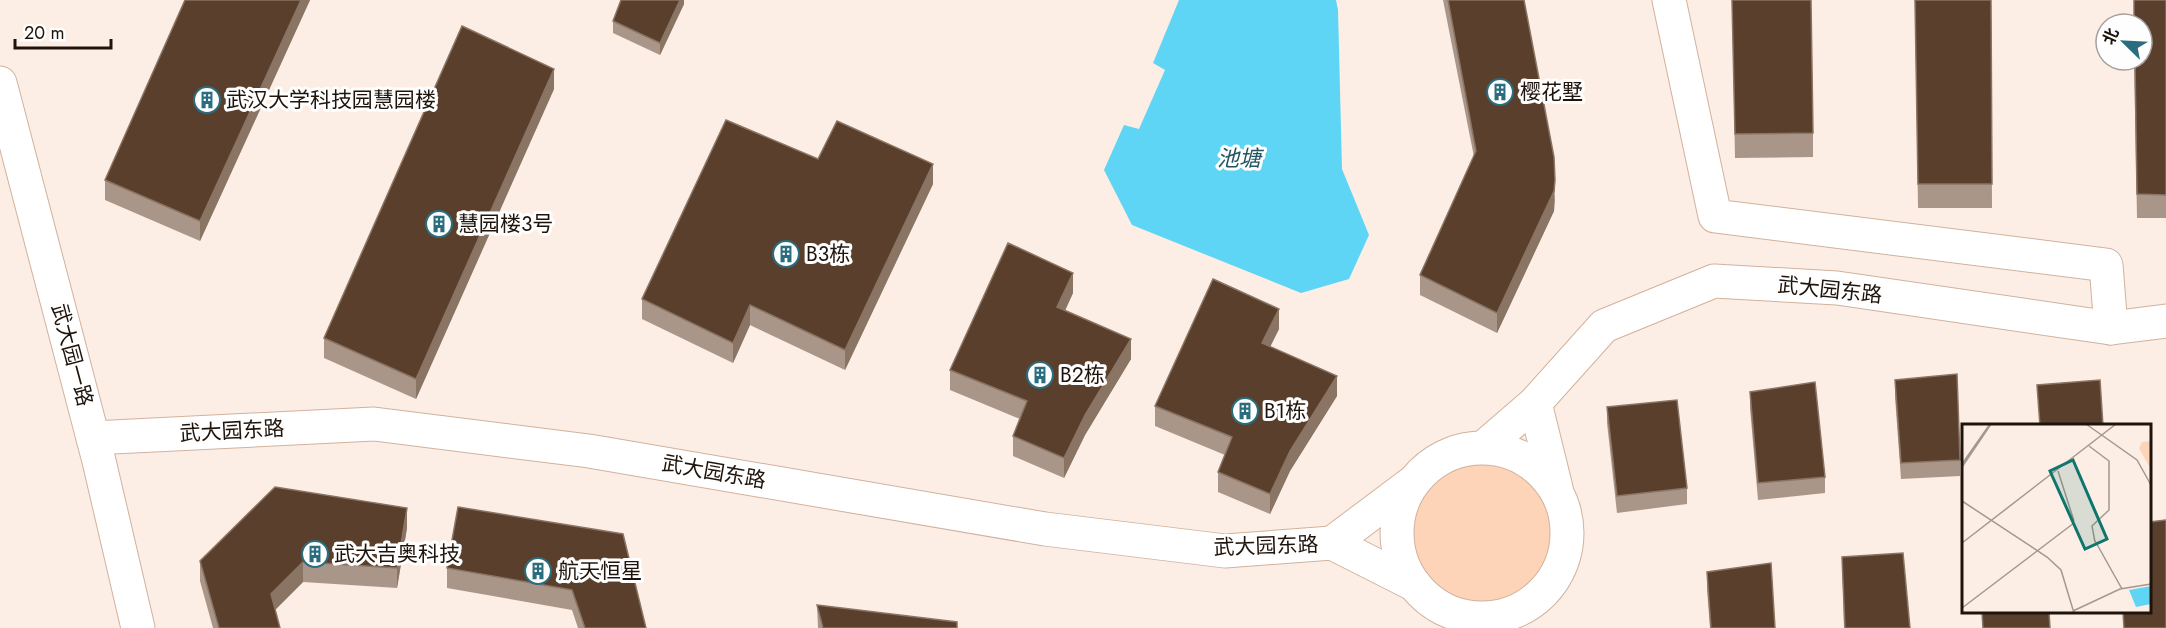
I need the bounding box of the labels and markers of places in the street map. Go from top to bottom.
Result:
building icon: 樱花墅 [1485,77,1515,107]
place label: 樱花墅 [1520,77,1583,107]
building icon: 武汉大学科技园慧园楼 [192,85,222,115]
place label: 武汉大学科技园慧园楼 [226,85,436,115]
building icon: 慧园楼3号 [424,209,454,239]
place label: 慧园楼3号 [458,209,553,239]
building icon: B3栋 [771,239,801,269]
place label: B3栋 [806,239,850,269]
building icon: B2栋 [1025,360,1055,390]
place label: B2栋 [1060,360,1105,390]
building icon: B1栋 [1230,396,1260,426]
place label: B1栋 [1264,396,1306,426]
building icon: 武大吉奥科技 [300,539,330,569]
place label: 武大吉奥科技 [334,539,460,569]
building icon: 航天恒星 [523,556,553,586]
place label: 航天恒星 [558,556,642,586]

